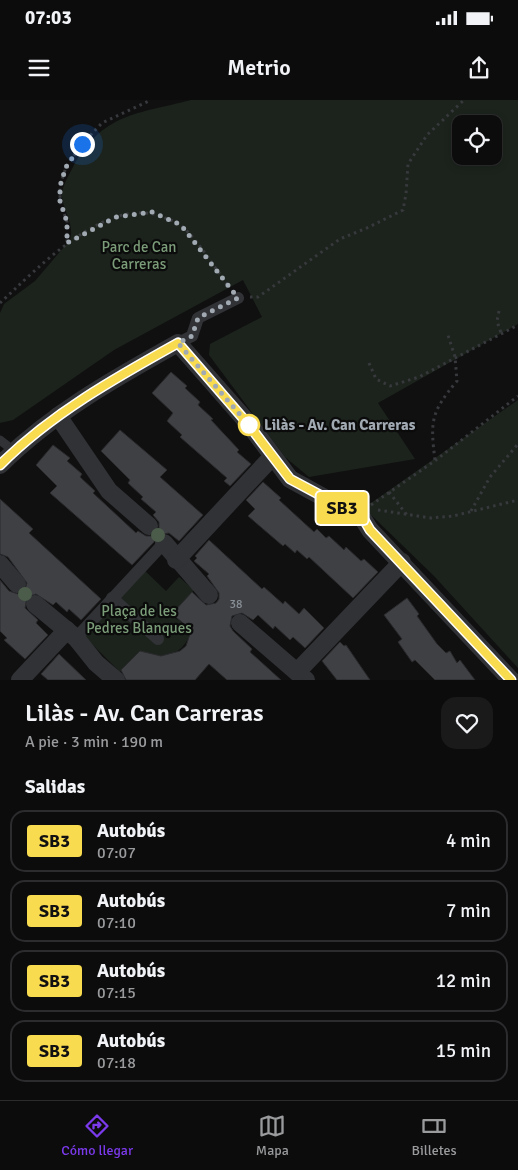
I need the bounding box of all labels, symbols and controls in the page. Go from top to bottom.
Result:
text: 07:03 [25,6,72,30]
icon: menu [25,54,53,82]
text: Metrio [227,54,291,81]
icon: share [465,54,493,82]
map controls [452,115,502,165]
button: locate [452,115,502,165]
your location [70,132,95,157]
park label: Parc de Can Carreras [102,238,176,273]
marker: Lilàs - Av. Can Carreras [238,414,260,436]
place label: Lilàs - Av. Can Carreras [264,416,416,434]
line badge: SB3 [313,492,371,524]
text: SB3 [327,497,357,519]
house number: 38 [230,597,242,612]
park label: Plaça de les Pedres Blanques [86,602,192,637]
button: heart [441,697,493,749]
text: Lilàs - Av. Can Carreras [25,698,264,728]
text: A pie · 3 min · 190 m [25,732,163,752]
text: Salidas [25,775,85,799]
text: Autobús [97,819,165,843]
text: 4 min [446,829,491,853]
text: SB3 [39,830,70,852]
text: 07:07 [97,843,136,863]
text: Autobús [97,889,165,913]
text: 7 min [446,899,491,923]
text: SB3 [39,900,70,922]
text: 07:10 [97,913,136,933]
text: Autobús [97,959,165,983]
text: 12 min [436,969,491,993]
text: SB3 [39,970,70,992]
text: 07:15 [97,983,136,1003]
text: Autobús [97,1029,165,1053]
text: 15 min [436,1039,491,1063]
text: SB3 [39,1040,70,1062]
text: 07:18 [97,1053,136,1073]
tab: Cómo llegar [61,1112,133,1159]
tab: Mapa [256,1112,289,1159]
tab: Billetes [411,1112,457,1159]

